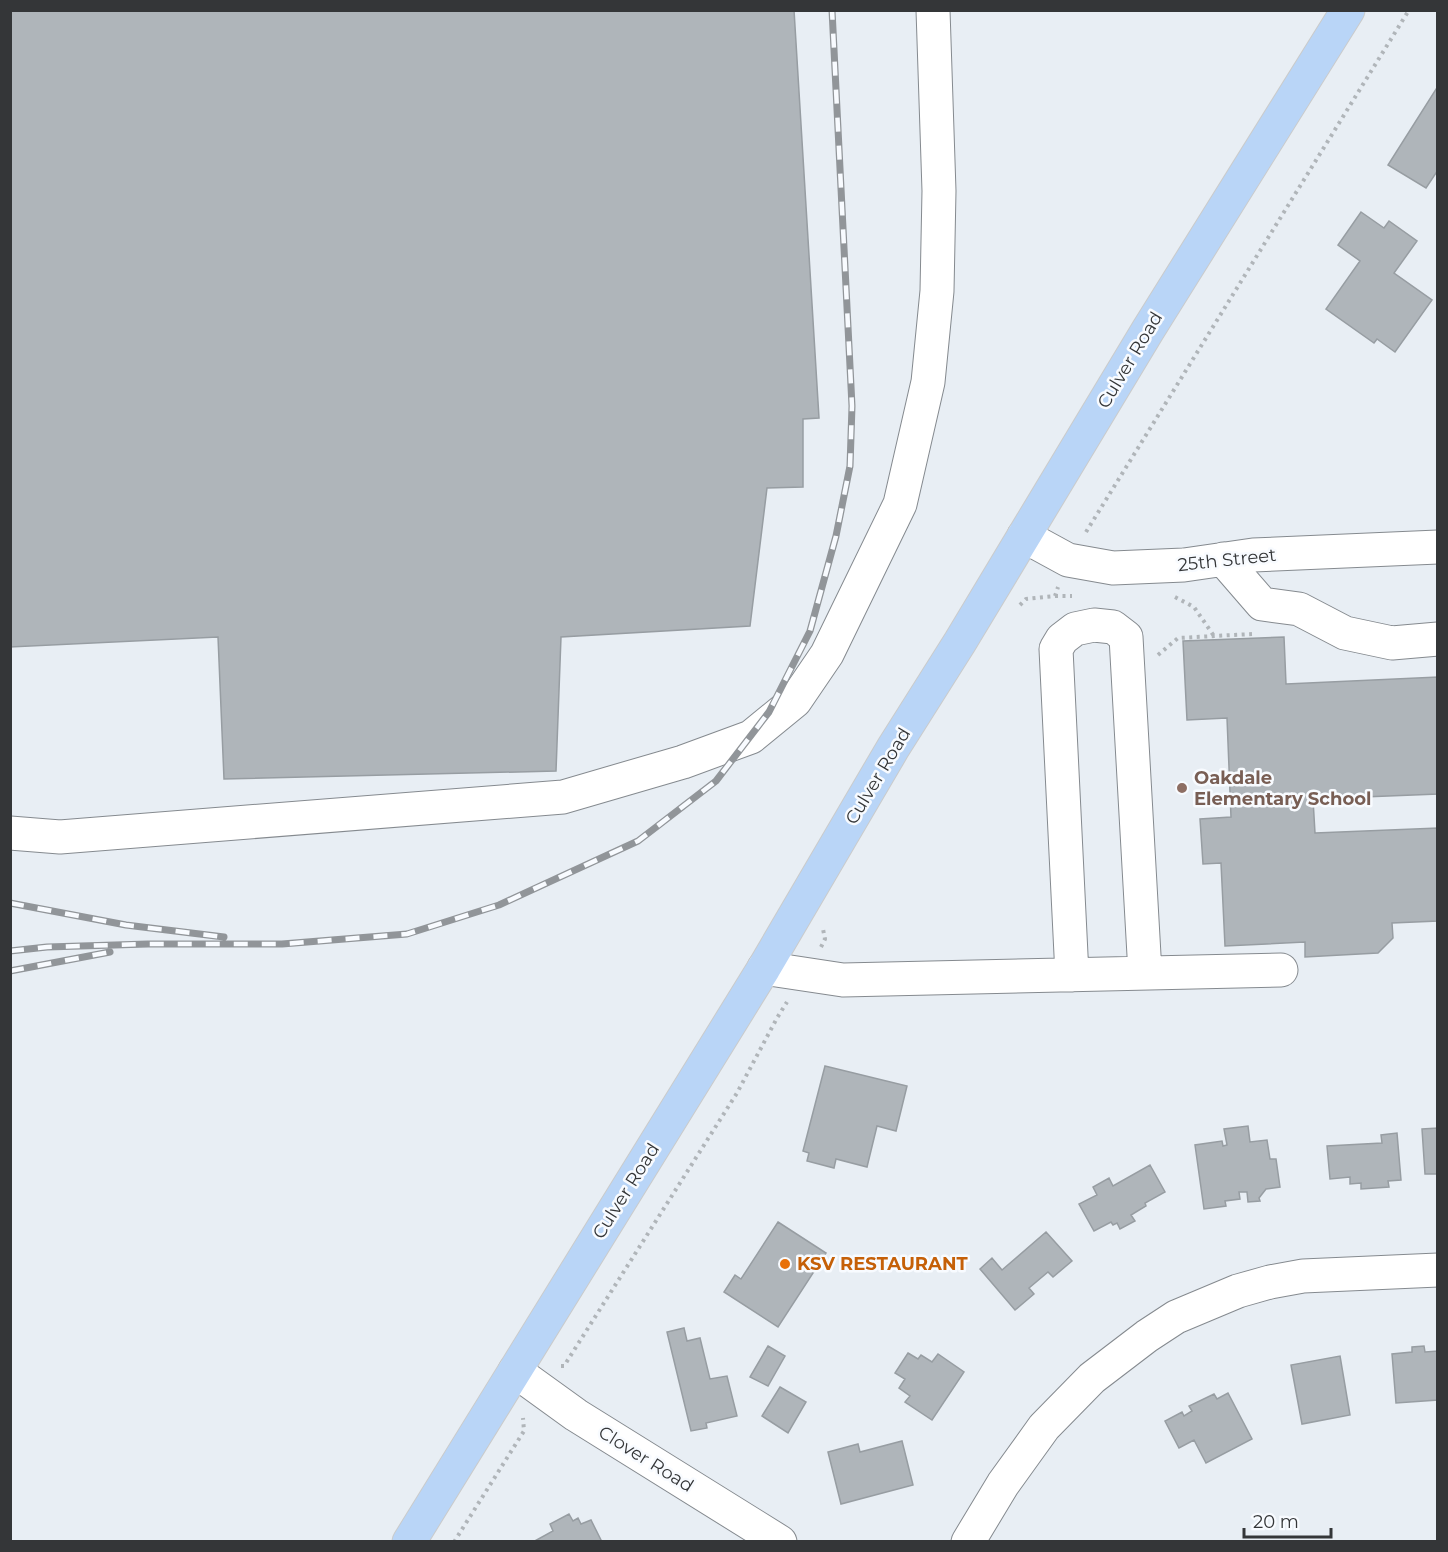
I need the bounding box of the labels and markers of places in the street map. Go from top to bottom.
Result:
place label: Oakdale Elementary School [1194,767,1371,810]
marker: Oakdale Elementary School [1175,781,1189,795]
place label: KSV RESTAURANT [797,1253,968,1275]
marker: KSV RESTAURANT [778,1257,792,1271]

